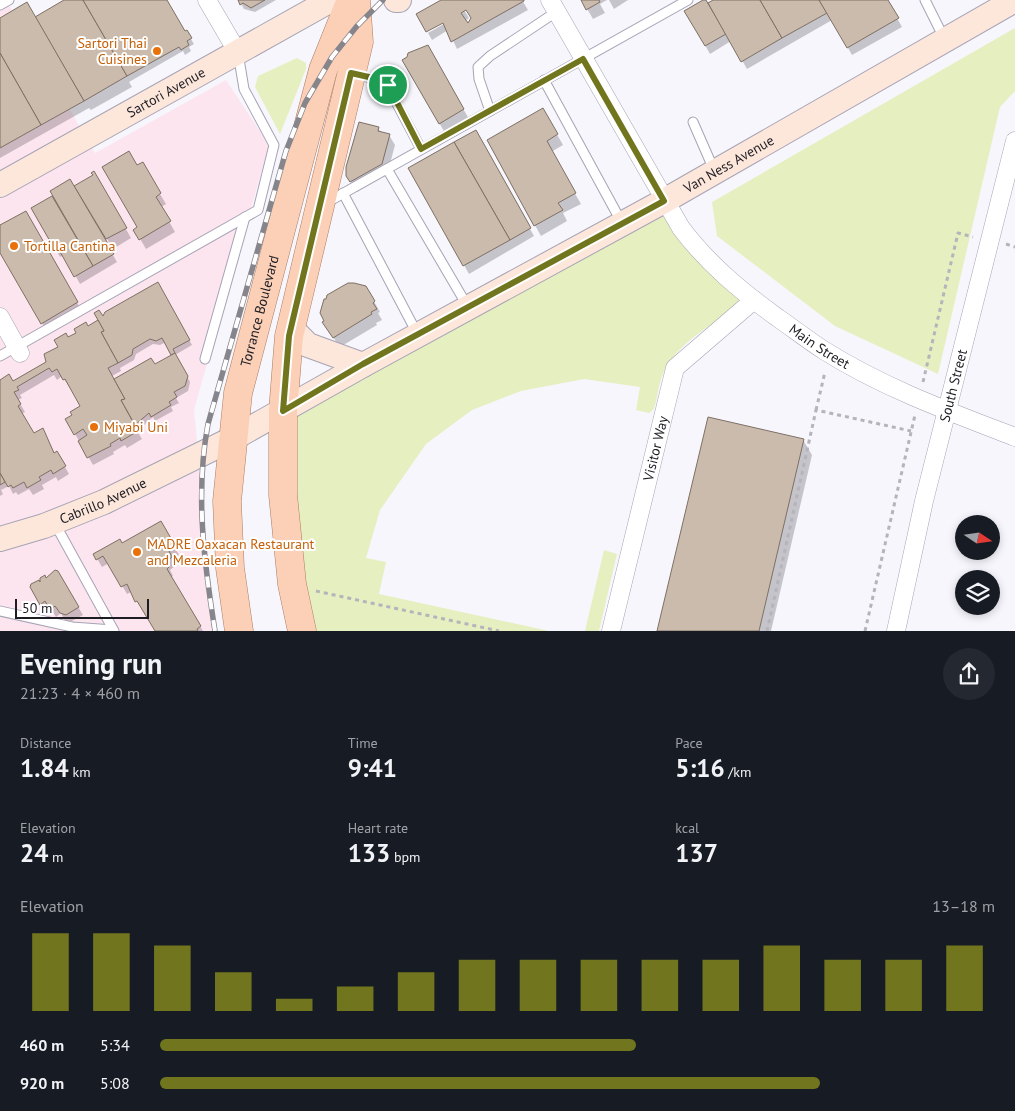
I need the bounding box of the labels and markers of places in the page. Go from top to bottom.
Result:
place label: Sartori Thai Cuisines [77,34,147,68]
marker: Sartori Thai Cuisines [151,45,163,57]
pin [367,64,409,106]
place label: Tortilla Cantina [24,237,116,255]
marker: Tortilla Cantina [8,240,20,252]
place label: Miyabi Uni [104,418,168,436]
marker: Miyabi Uni [88,421,100,433]
place label: MADRE Oaxacan Restaurant and Mezcaleria [147,535,315,569]
marker: MADRE Oaxacan Restaurant and Mezcaleria [131,546,143,558]

